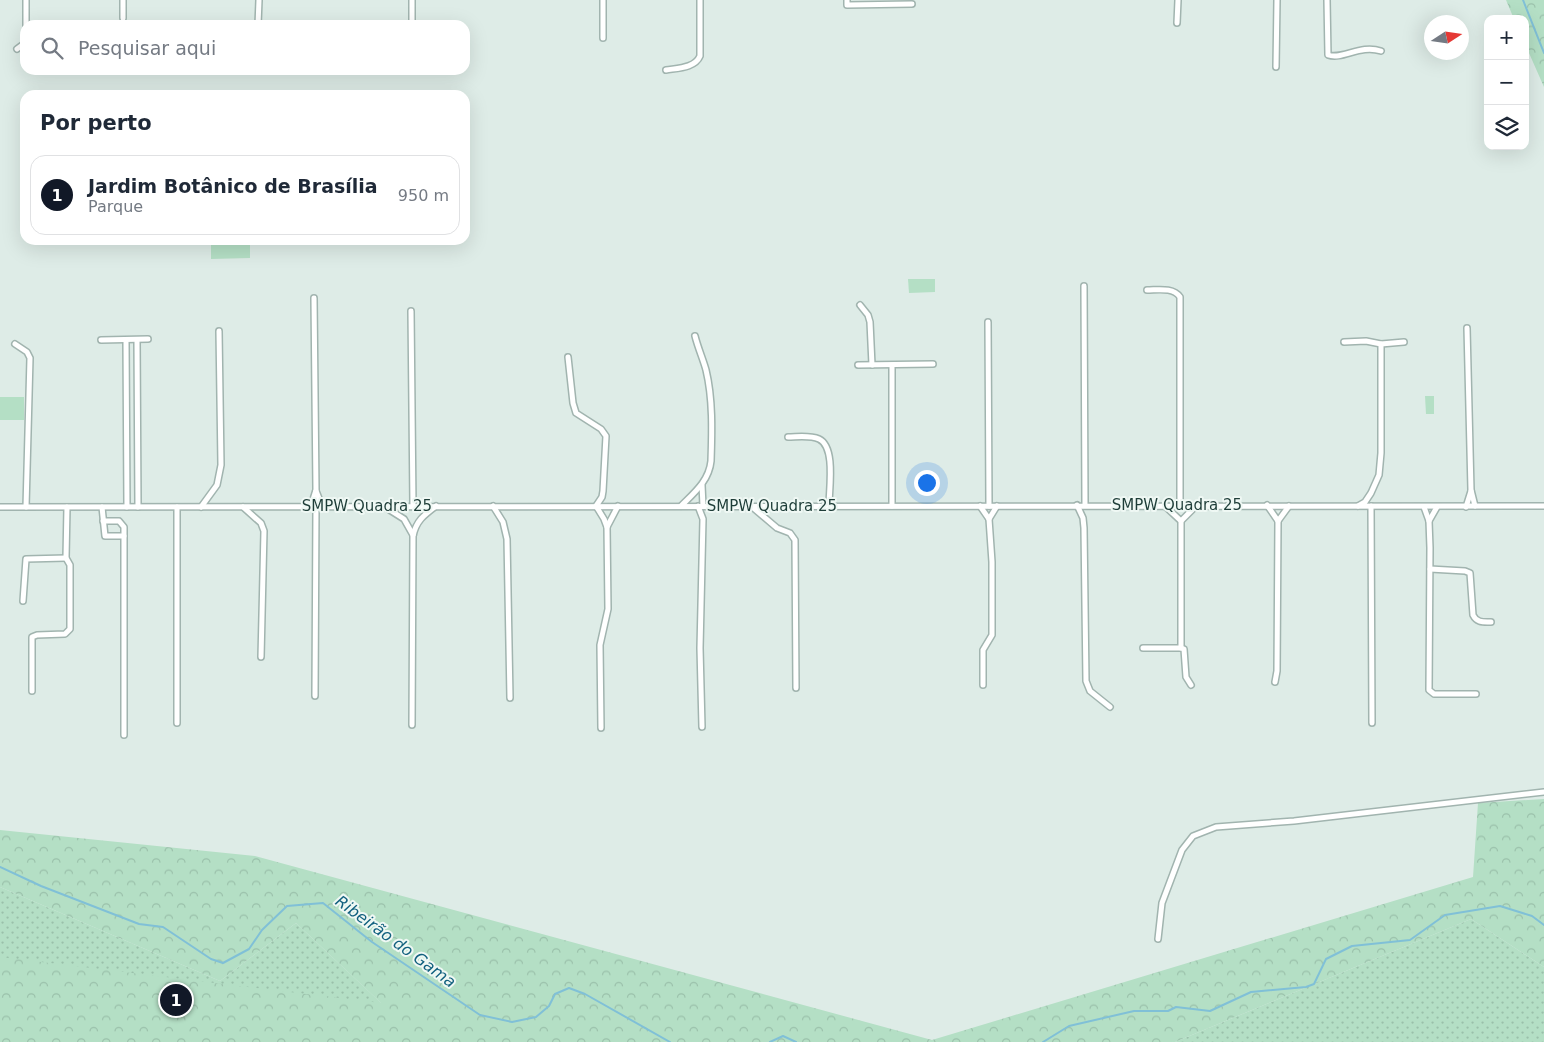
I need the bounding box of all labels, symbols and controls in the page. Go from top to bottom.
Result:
north arrow [1424,15,1469,60]
map controls [1484,15,1529,150]
button: + [1484,15,1529,60]
search box [20,20,470,75]
icon: search [38,34,66,62]
text: Pesquisar aqui [78,37,216,59]
button: − [1484,60,1529,105]
button: layers [1484,105,1529,150]
text: Por perto [40,111,152,135]
text: Jardim Botânico de Brasília [88,175,378,197]
text: 1 [51,186,63,205]
text: 950 m [398,186,449,205]
text: Parque [88,197,143,216]
your location [914,470,940,496]
street label: SMPW Quadra 25 [1112,496,1242,514]
street label: SMPW Quadra 25 [302,497,432,515]
street label: SMPW Quadra 25 [707,497,837,515]
water label: Ribeirão do Gama [332,891,459,991]
pin: 1 [160,981,192,1019]

